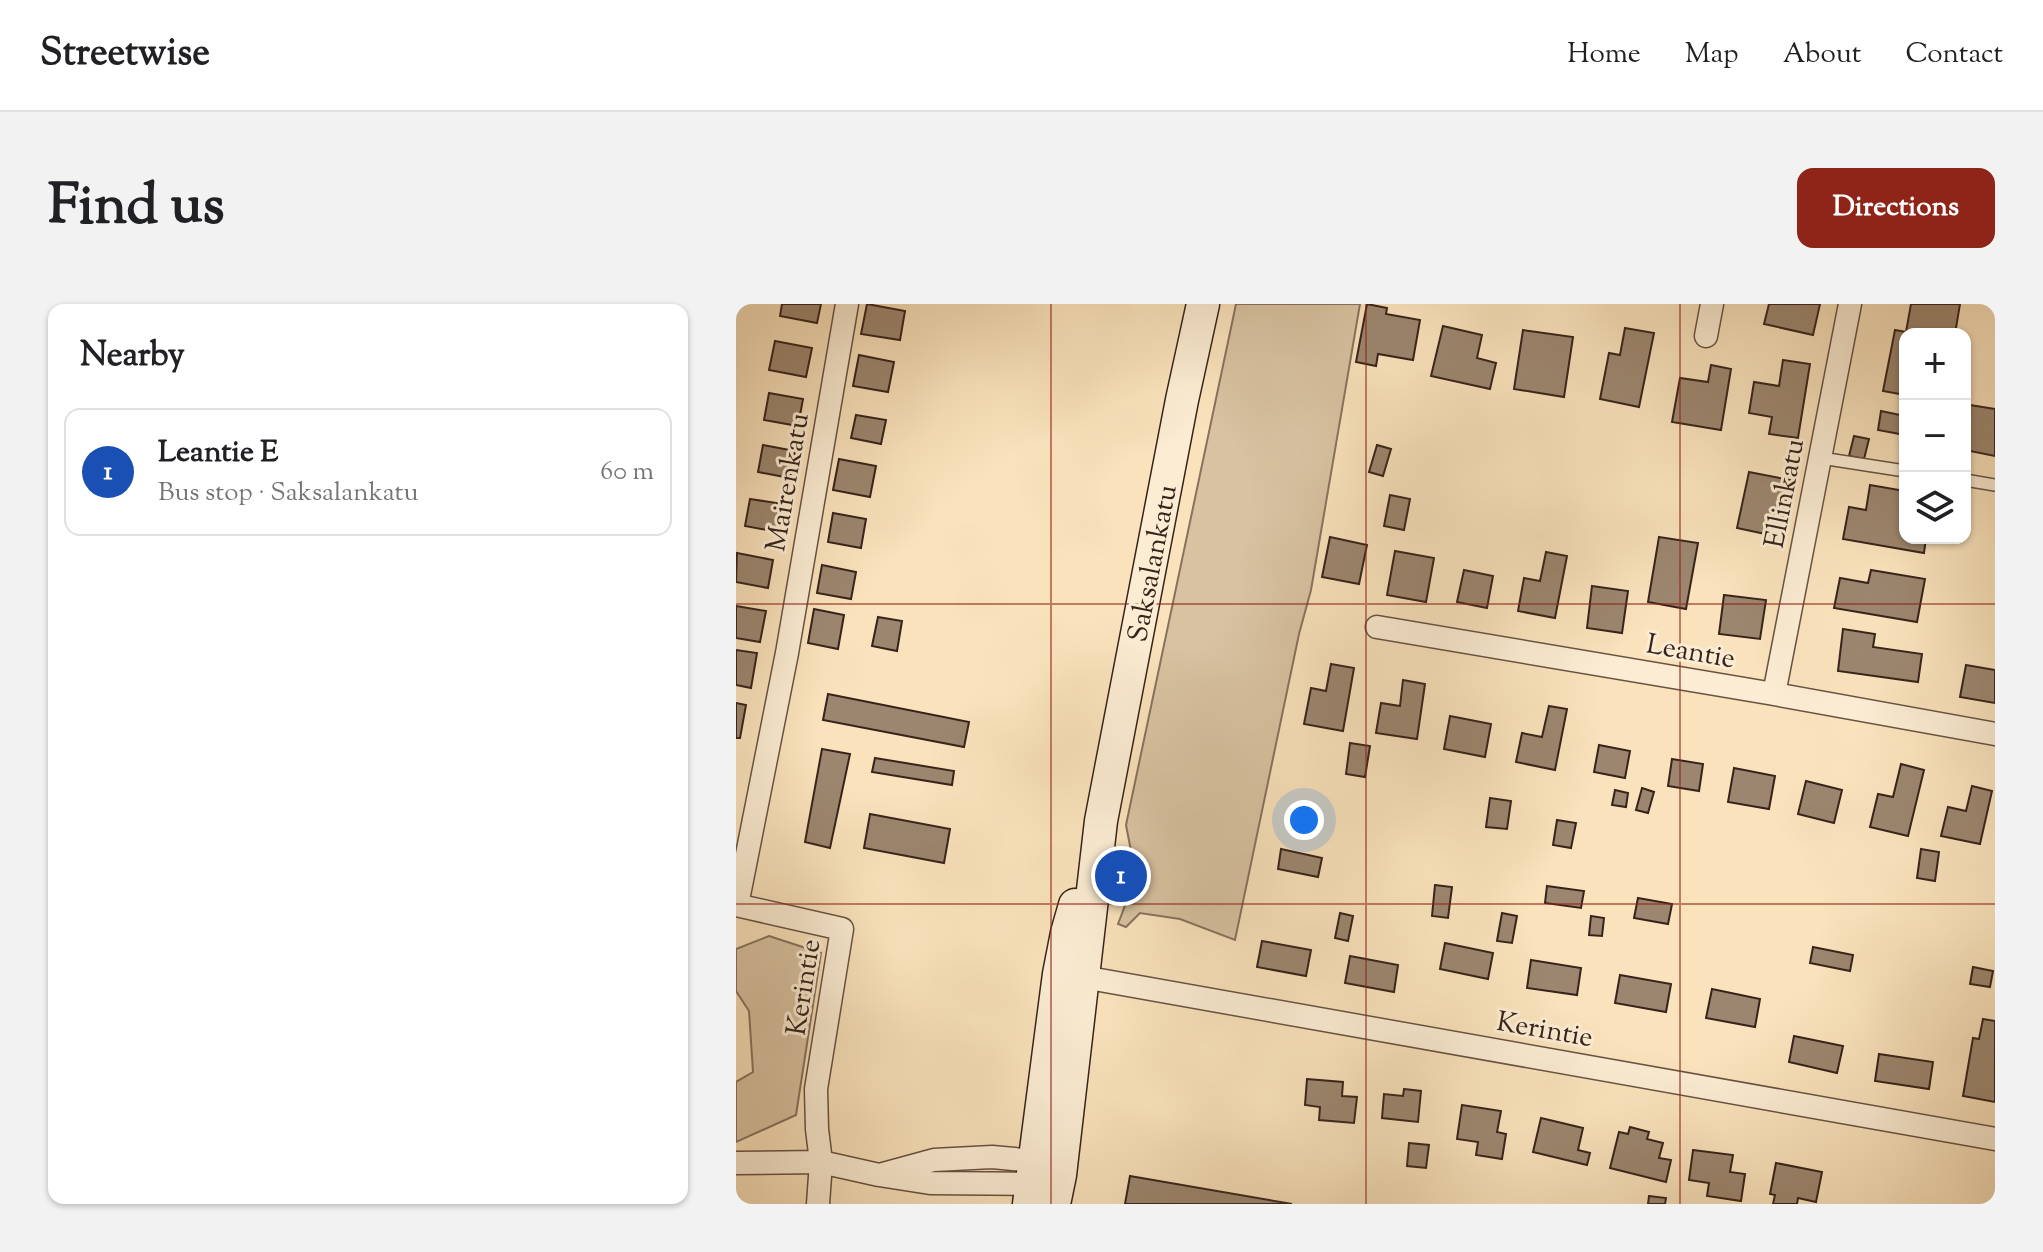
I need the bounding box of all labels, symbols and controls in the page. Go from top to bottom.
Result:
text: Streetwise [40,28,210,82]
text: Home [1567,35,1641,75]
text: Map [1685,35,1739,75]
text: About [1783,35,1861,75]
text: Contact [1905,35,2003,75]
text: Find us [48,168,224,249]
button: Directions [1797,168,1995,248]
map controls [1899,328,1971,544]
button: + [1899,328,1971,400]
text: Nearby [80,332,185,381]
button: − [1899,400,1971,472]
street label: Mairenkatu [757,410,821,555]
text: Leantie E [158,432,278,475]
street label: Ellinkatu [1756,435,1816,552]
text: 1 [104,454,112,491]
text: 60 m [600,454,654,491]
button: layers [1899,472,1971,544]
text: Bus stop · Saksalankatu [158,475,418,512]
street label: Saksalankatu [1119,481,1189,646]
street label: Leantie [1643,625,1738,680]
your location [1284,800,1324,840]
pin: 1 [1095,846,1147,906]
street label: Kerintie [778,936,832,1039]
street label: Kerintie [1493,1003,1596,1059]

